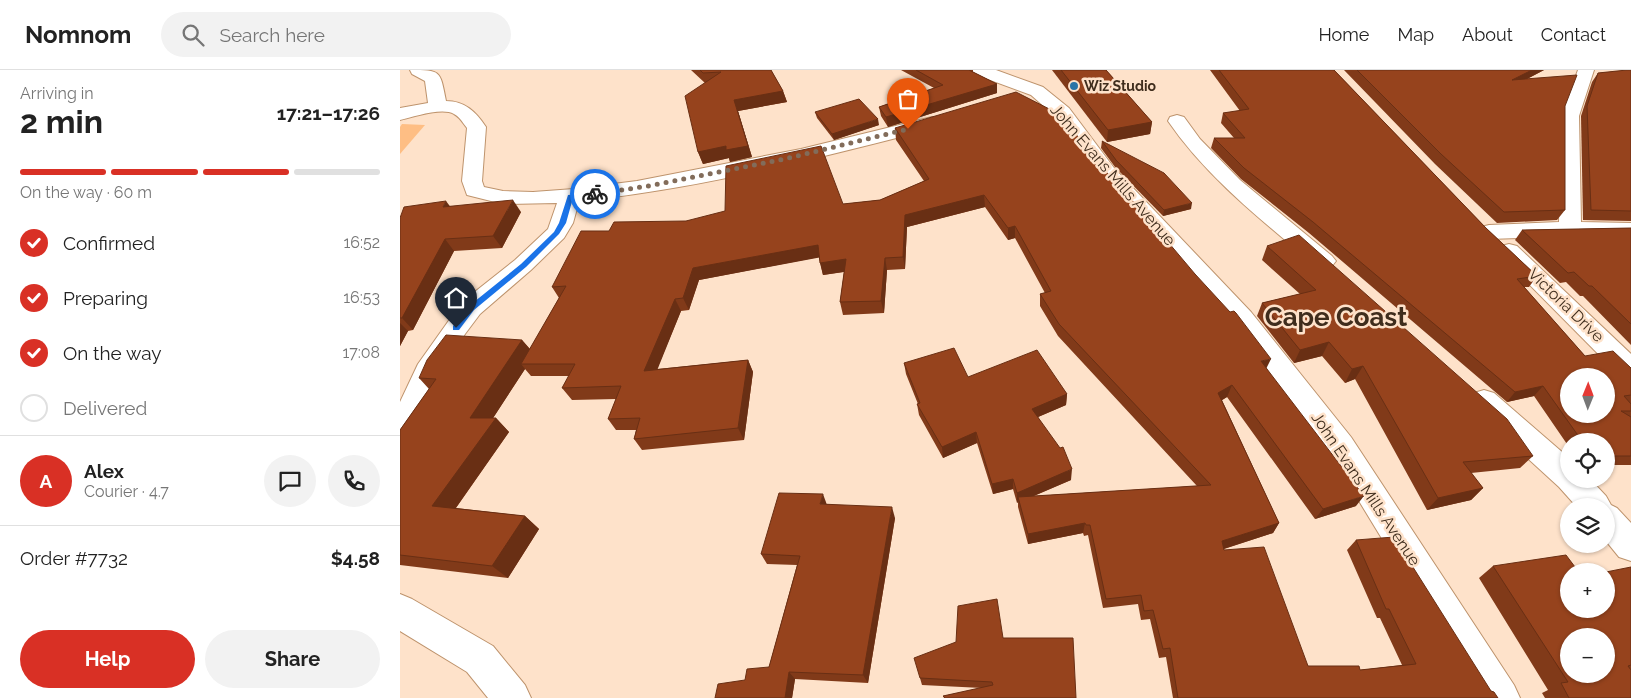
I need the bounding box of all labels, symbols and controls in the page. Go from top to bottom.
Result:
search box [161,12,511,57]
text: Nomnom [25,20,131,49]
icon: search [179,21,207,49]
text: Search here [219,24,325,46]
text: Home [1318,24,1369,45]
text: Map [1397,24,1434,45]
text: About [1462,24,1513,45]
text: Contact [1541,24,1606,45]
pin [887,78,929,129]
place label: Wiz Studio [1084,78,1157,94]
marker: Wiz Studio [1068,80,1080,92]
text: Arriving in [20,84,94,103]
icon: bag [894,85,922,113]
street label: John Evans Mills Avenue [1046,100,1180,250]
text: 17:21–17:26 [277,102,380,124]
text: 2 min [20,103,103,140]
courier [570,169,620,219]
icon: bike [581,180,609,208]
text: On the way · 60 m [20,183,152,202]
icon: check [20,229,48,257]
text: Confirmed [63,232,155,254]
text: 16:52 [343,233,380,252]
street label: Victoria Drive [1524,264,1608,346]
pin [435,277,477,328]
icon: check [20,284,48,312]
icon: home [442,284,470,312]
text: Preparing [63,287,148,309]
text: 16:53 [343,288,380,307]
district label: Cape Coast [1265,302,1407,332]
icon: check [20,339,48,367]
text: On the way [63,342,162,364]
text: 17:08 [342,343,380,362]
north arrow [1560,368,1615,422]
map controls [1560,368,1615,683]
text: Delivered [63,397,147,419]
street label: John Evans Mills Avenue [1307,409,1425,569]
button: locate [1560,433,1615,488]
button: chat [264,455,316,507]
button: phone [328,455,380,507]
text: Alex [84,460,124,482]
text: A [40,470,52,492]
text: Courier · 4.7 [84,482,169,501]
button: layers [1560,498,1615,553]
text: Order #7732 [20,547,128,569]
text: $4.58 [331,547,380,569]
button: + [1560,563,1615,618]
button: − [1560,628,1615,683]
button: Help [20,630,195,688]
button: Share [205,630,380,688]

